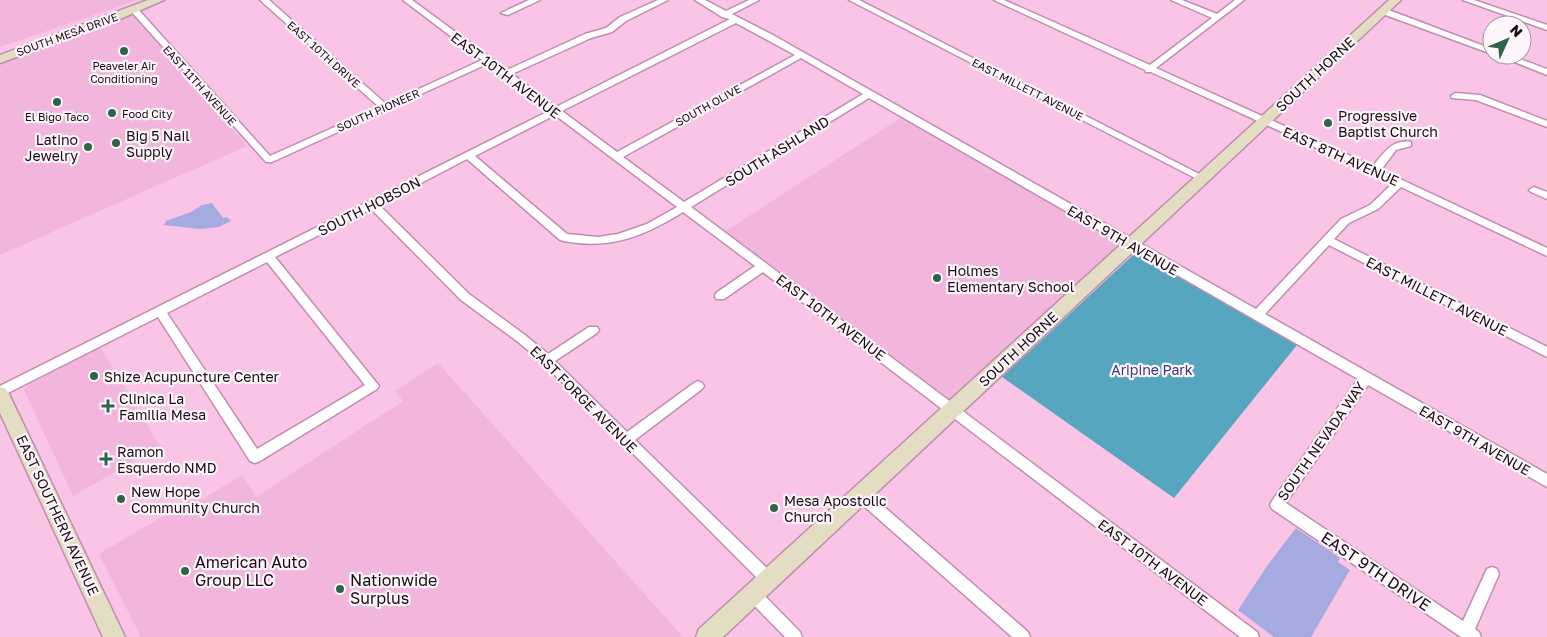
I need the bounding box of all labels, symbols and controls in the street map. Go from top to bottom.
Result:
street label: SOUTH MESA DRIVE [14,9,120,58]
north arrow [1482,15,1532,65]
street label: EAST 10TH DRIVE [285,18,363,90]
text: N [1507,21,1527,40]
street label: EAST 10TH AVENUE [448,28,564,122]
street label: SOUTH HORNE [1272,33,1358,115]
street label: EAST 11TH AVENUE [161,43,239,128]
marker: Peaveler Air Conditioning [118,45,130,57]
street label: EAST MILLETT AVENUE [970,55,1086,123]
place label: Peaveler Air Conditioning [90,59,158,85]
street label: SOUTH OLIVE [673,81,743,128]
street label: SOUTH PIONEER [335,86,421,134]
marker: El Bigo Taco [51,96,63,108]
marker: Food City [106,107,118,119]
place label: Food City [122,107,172,120]
place label: Progressive Baptist Church [1338,107,1438,140]
place label: El Bigo Taco [25,110,89,123]
street label: SOUTH ASHLAND [722,112,832,190]
marker: Progressive Baptist Church [1322,117,1334,129]
street label: EAST 8TH AVENUE [1280,123,1402,189]
place label: Big 5 Nail Supply [126,127,190,160]
place label: Latino Jewelry [25,131,78,164]
marker: Big 5 Nail Supply [110,137,122,149]
marker: Latino Jewelry [82,141,94,153]
street label: SOUTH HOBSON [315,173,423,239]
street label: EAST 9TH AVENUE [1064,201,1182,279]
street label: EAST MILLETT AVENUE [1363,253,1511,339]
place label: Holmes Elementary School [947,262,1074,295]
street label: EAST 10TH AVENUE [773,270,889,364]
marker: Holmes Elementary School [931,272,943,284]
street label: SOUTH HORNE [975,308,1061,390]
street label: EAST FORGE AVENUE [527,342,641,456]
park label: Aripine Park [1111,361,1193,378]
place label: Shize Acupuncture Center [104,368,280,385]
marker: Shize Acupuncture Center [88,370,100,382]
street label: SOUTH NEVADA WAY [1274,378,1368,504]
place label: Clinica La Familia Mesa [119,390,206,423]
marker: Clinica La Familia Mesa [101,399,115,413]
street label: EAST 9TH AVENUE [1416,401,1534,479]
street label: EAST SOUTHERN AVENUE [13,432,103,598]
place label: Ramon Esquerdo NMD [117,443,216,476]
marker: Ramon Esquerdo NMD [99,452,113,466]
place label: New Hope Community Church [131,483,260,516]
place label: Mesa Apostolic Church [784,492,887,525]
marker: New Hope Community Church [115,493,127,505]
marker: Mesa Apostolic Church [768,502,780,514]
street label: EAST 10TH AVENUE [1095,515,1211,609]
street label: EAST 9TH DRIVE [1317,527,1435,615]
place label: American Auto Group LLC [195,552,307,590]
marker: American Auto Group LLC [179,565,191,577]
place label: Nationwide Surplus [350,570,437,608]
marker: Nationwide Surplus [334,583,346,595]

